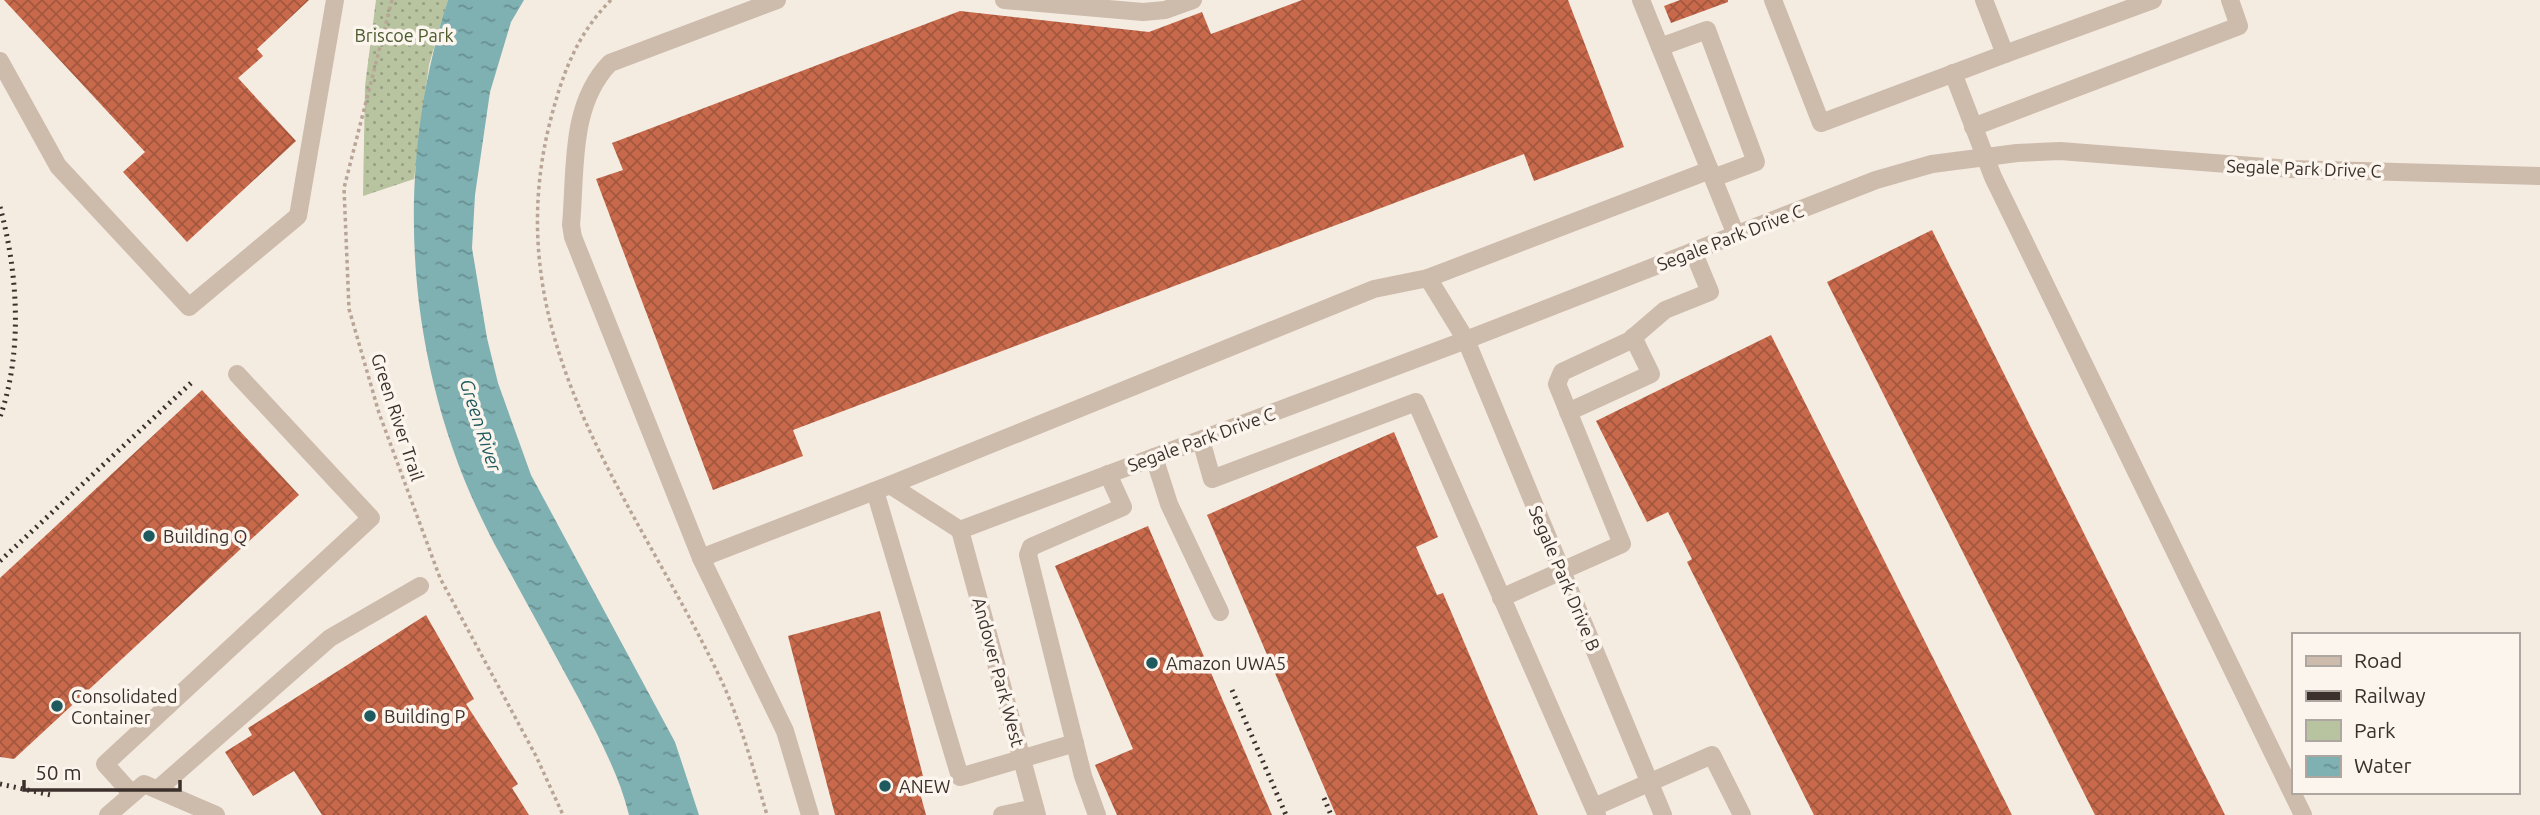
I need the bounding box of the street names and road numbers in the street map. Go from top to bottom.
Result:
street label: Segale Park Drive C [2226,155,2382,181]
street label: Segale Park Drive C [1654,200,1806,274]
street label: Green River Trail [368,351,428,483]
street label: Segale Park Drive C [1125,403,1277,475]
street label: Segale Park Drive B [1525,502,1605,654]
street label: Andover Park West [969,595,1029,749]

